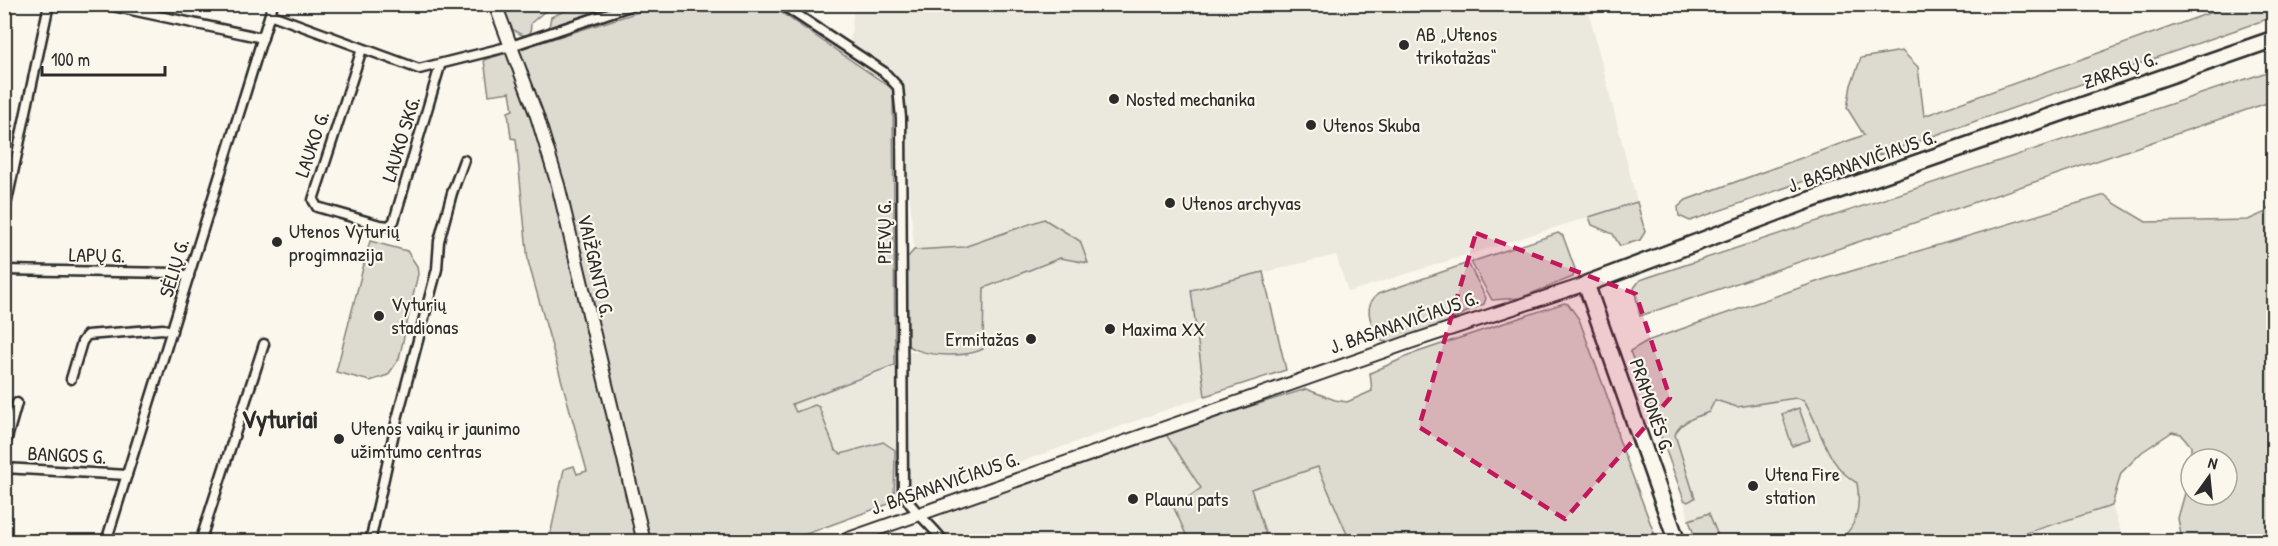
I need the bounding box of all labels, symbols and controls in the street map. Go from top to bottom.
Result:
place label: AB „Utenos trikotažas“ [1416,20,1497,70]
marker: AB „Utenos trikotažas“ [1397,38,1411,52]
scale bar [42,39,165,77]
street label: ZARASŲ G. [2079,44,2161,95]
text: 100 m [51,47,90,72]
place label: Nosted mechanika [1126,85,1255,112]
marker: Nosted mechanika [1107,92,1121,106]
street label: LAUKO SKG. [375,93,426,185]
street label: LAUKO G. [288,107,335,181]
place label: Utenos Skuba [1323,111,1420,138]
marker: Utenos Skuba [1304,118,1318,132]
street label: J. BASANAVIČIAUS G. [1784,122,1940,199]
place label: Utenos archyvas [1182,189,1301,216]
marker: Utenos archyvas [1163,196,1177,210]
street label: PIEVŲ G. [870,200,897,264]
street label: VAIŽGANTO G. [572,212,621,320]
place label: Utenos Vyturių progimnazija [289,217,401,267]
street label: SĖLIŲ G. [152,235,195,300]
marker: Utenos Vyturių progimnazija [270,235,284,249]
street label: LAPŲ G. [69,241,125,268]
street label: J. BASANAVIČIAUS G. [1326,283,1482,360]
place label: Vyturių stadionas [391,290,459,340]
marker: Vyturių stadionas [372,309,386,323]
place label: Maxima XX [1122,315,1205,342]
marker: Maxima XX [1103,322,1117,336]
place label: Ermitažas [946,325,1019,352]
marker: Ermitažas [1024,332,1038,346]
street label: PRAMONĖS G. [1624,355,1681,457]
district label: Vyturiai [242,401,318,437]
place label: Utenos vaikų ir jaunimo užimtumo centras [351,414,520,464]
marker: Utenos vaikų ir jaunimo užimtumo centras [332,432,346,446]
street label: BANGOS G. [27,439,107,470]
street label: J. BASANAVIČIAUS G. [867,444,1023,521]
north arrow [2179,447,2239,507]
text: N [2206,451,2220,474]
place label: Utena Fire station [1765,460,1840,510]
marker: Utena Fire station [1746,479,1760,493]
place label: Plaunu pats [1145,485,1229,512]
marker: Plaunu pats [1126,492,1140,506]

